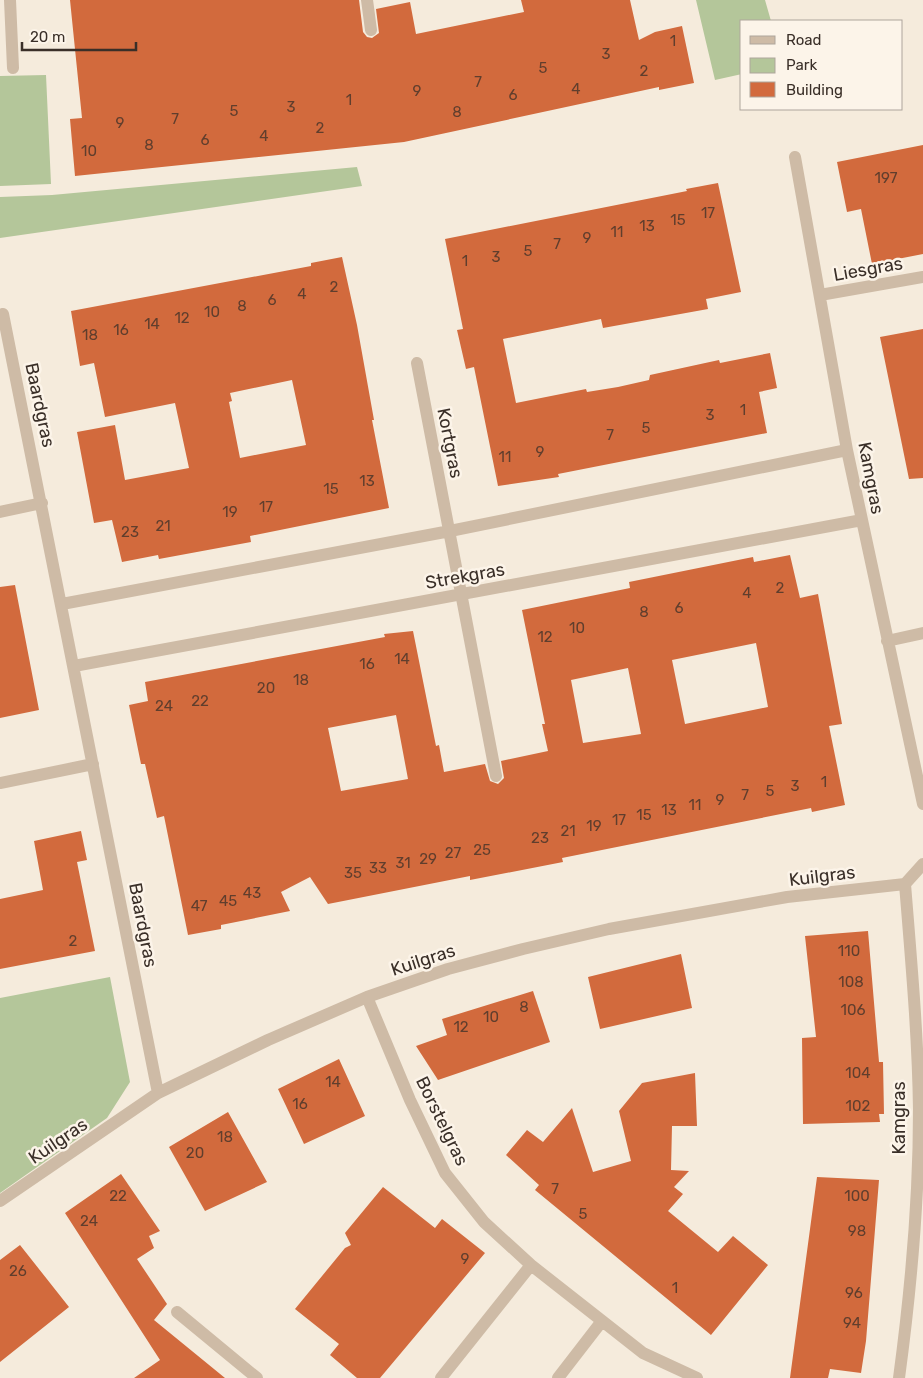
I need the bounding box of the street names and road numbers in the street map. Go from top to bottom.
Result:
street label: Liesgras [831,252,905,286]
street label: Baardgras [20,361,60,449]
street label: Kortgras [432,406,468,480]
street label: Kamgras [853,440,889,516]
street label: Strekgras [424,558,506,594]
street label: Kuilgras [788,861,856,891]
street label: Baardgras [124,881,162,969]
street label: Kuilgras [388,939,458,981]
street label: Borstelgras [411,1073,473,1169]
street label: Kamgras [888,1081,910,1155]
street label: Kuilgras [24,1113,92,1169]

